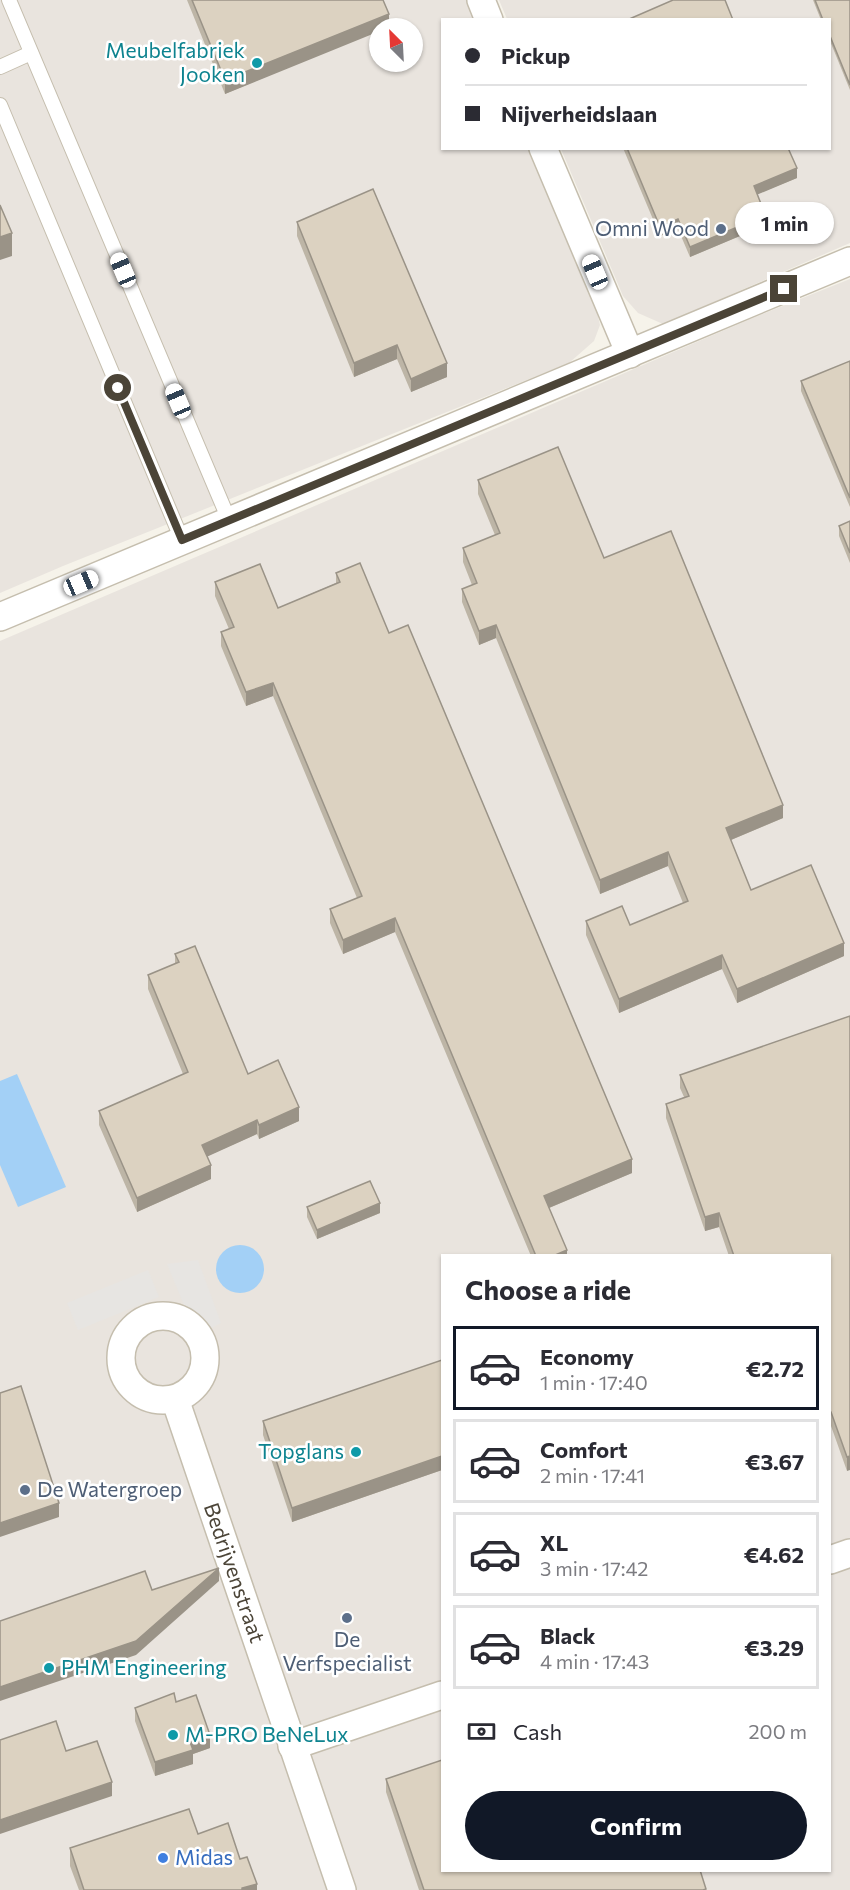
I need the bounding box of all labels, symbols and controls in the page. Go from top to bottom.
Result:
north arrow [369,18,423,72]
map controls [369,18,423,72]
place label: Meubelfabriek Jooken [106,37,245,86]
text: Pickup [501,42,570,69]
marker: Meubelfabriek Jooken [250,56,264,70]
text: Nijverheidslaan [501,100,657,127]
callout: 1 min [734,202,834,244]
text: 1 min [761,211,808,235]
place label: Omni Wood [595,215,709,240]
marker: Omni Wood [714,222,728,236]
car [108,250,138,290]
car [580,252,610,292]
route end [770,275,797,302]
route start [104,374,131,401]
car [163,381,193,421]
car [61,568,101,598]
text: Choose a ride [465,1273,631,1306]
icon: car [468,1341,522,1395]
text: Economy [540,1343,634,1370]
text: €2.72 [746,1355,804,1382]
text: 1 min · 17:40 [540,1370,648,1394]
icon: car [468,1434,522,1488]
text: Comfort [540,1436,628,1463]
place label: Topglans [258,1438,344,1463]
marker: Topglans [349,1445,363,1459]
text: €3.67 [745,1448,804,1475]
text: 2 min · 17:41 [540,1463,645,1487]
place label: De Watergroep [37,1476,182,1501]
marker: De Watergroep [18,1483,32,1497]
street label: Bedrijvenstraat [200,1499,271,1646]
icon: car [468,1527,522,1581]
text: XL [540,1529,568,1556]
text: €4.62 [744,1541,804,1568]
text: 3 min · 17:42 [540,1556,648,1580]
marker: De Verfspecialist [340,1611,354,1625]
icon: car [468,1620,522,1674]
text: Black [540,1622,595,1649]
place label: De Verfspecialist [282,1626,412,1675]
text: €3.29 [744,1634,804,1661]
text: 4 min · 17:43 [540,1649,650,1673]
place label: PHM Engineering [61,1654,227,1679]
marker: PHM Engineering [42,1661,56,1675]
icon: cash [465,1715,498,1748]
text: Cash [513,1718,562,1745]
text: 200 m [749,1719,807,1743]
place label: M-PRO BeNeLux [185,1721,349,1746]
marker: M-PRO BeNeLux [166,1728,180,1742]
button: Confirm [465,1791,807,1860]
place label: Midas [175,1844,233,1869]
marker: Midas [156,1851,170,1865]

